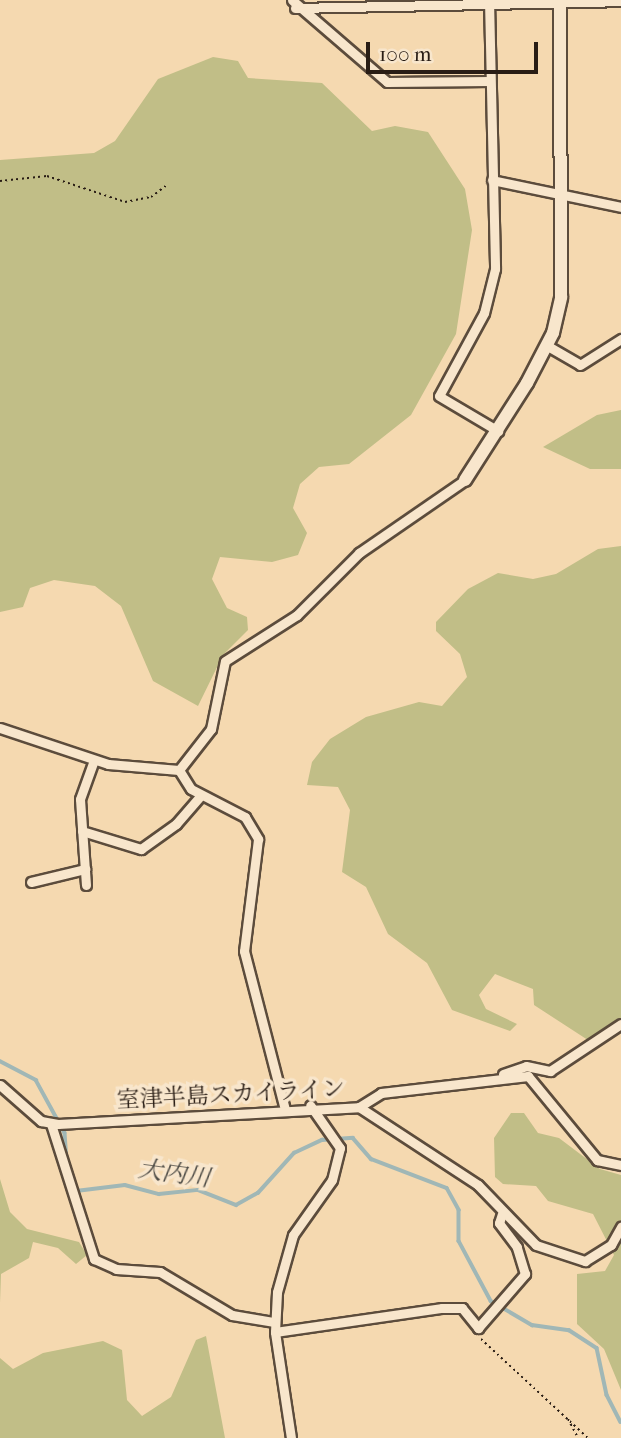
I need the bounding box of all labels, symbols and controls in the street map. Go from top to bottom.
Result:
scale bar [369,28,540,72]
text: 100 m [379,42,432,66]
street label: 室津半島スカイライン [115,1075,347,1115]
water label: 大内川 [136,1155,212,1193]

